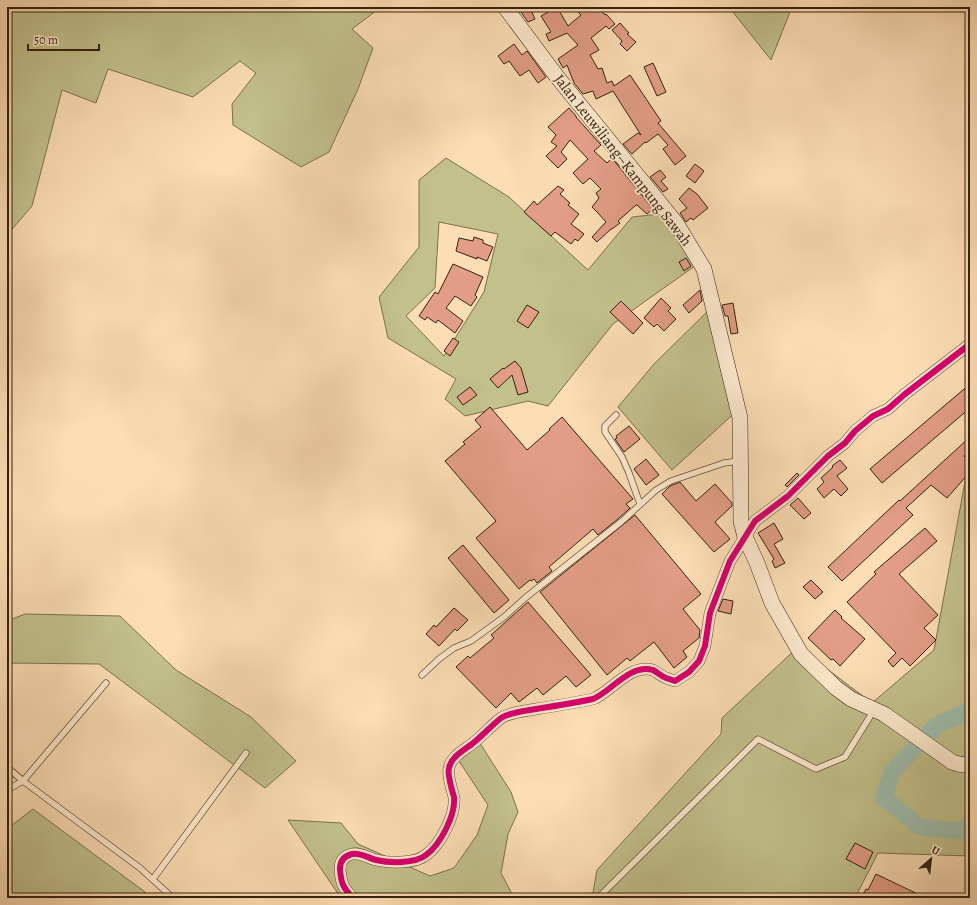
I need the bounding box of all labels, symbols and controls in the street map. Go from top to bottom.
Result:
scale bar [28,26,99,52]
text: 50 m [34,32,58,48]
street label: Jalan Leuwiliang–Kampung Sawah [550,70,696,250]
north arrow [911,839,951,879]
text: U [929,842,943,859]

